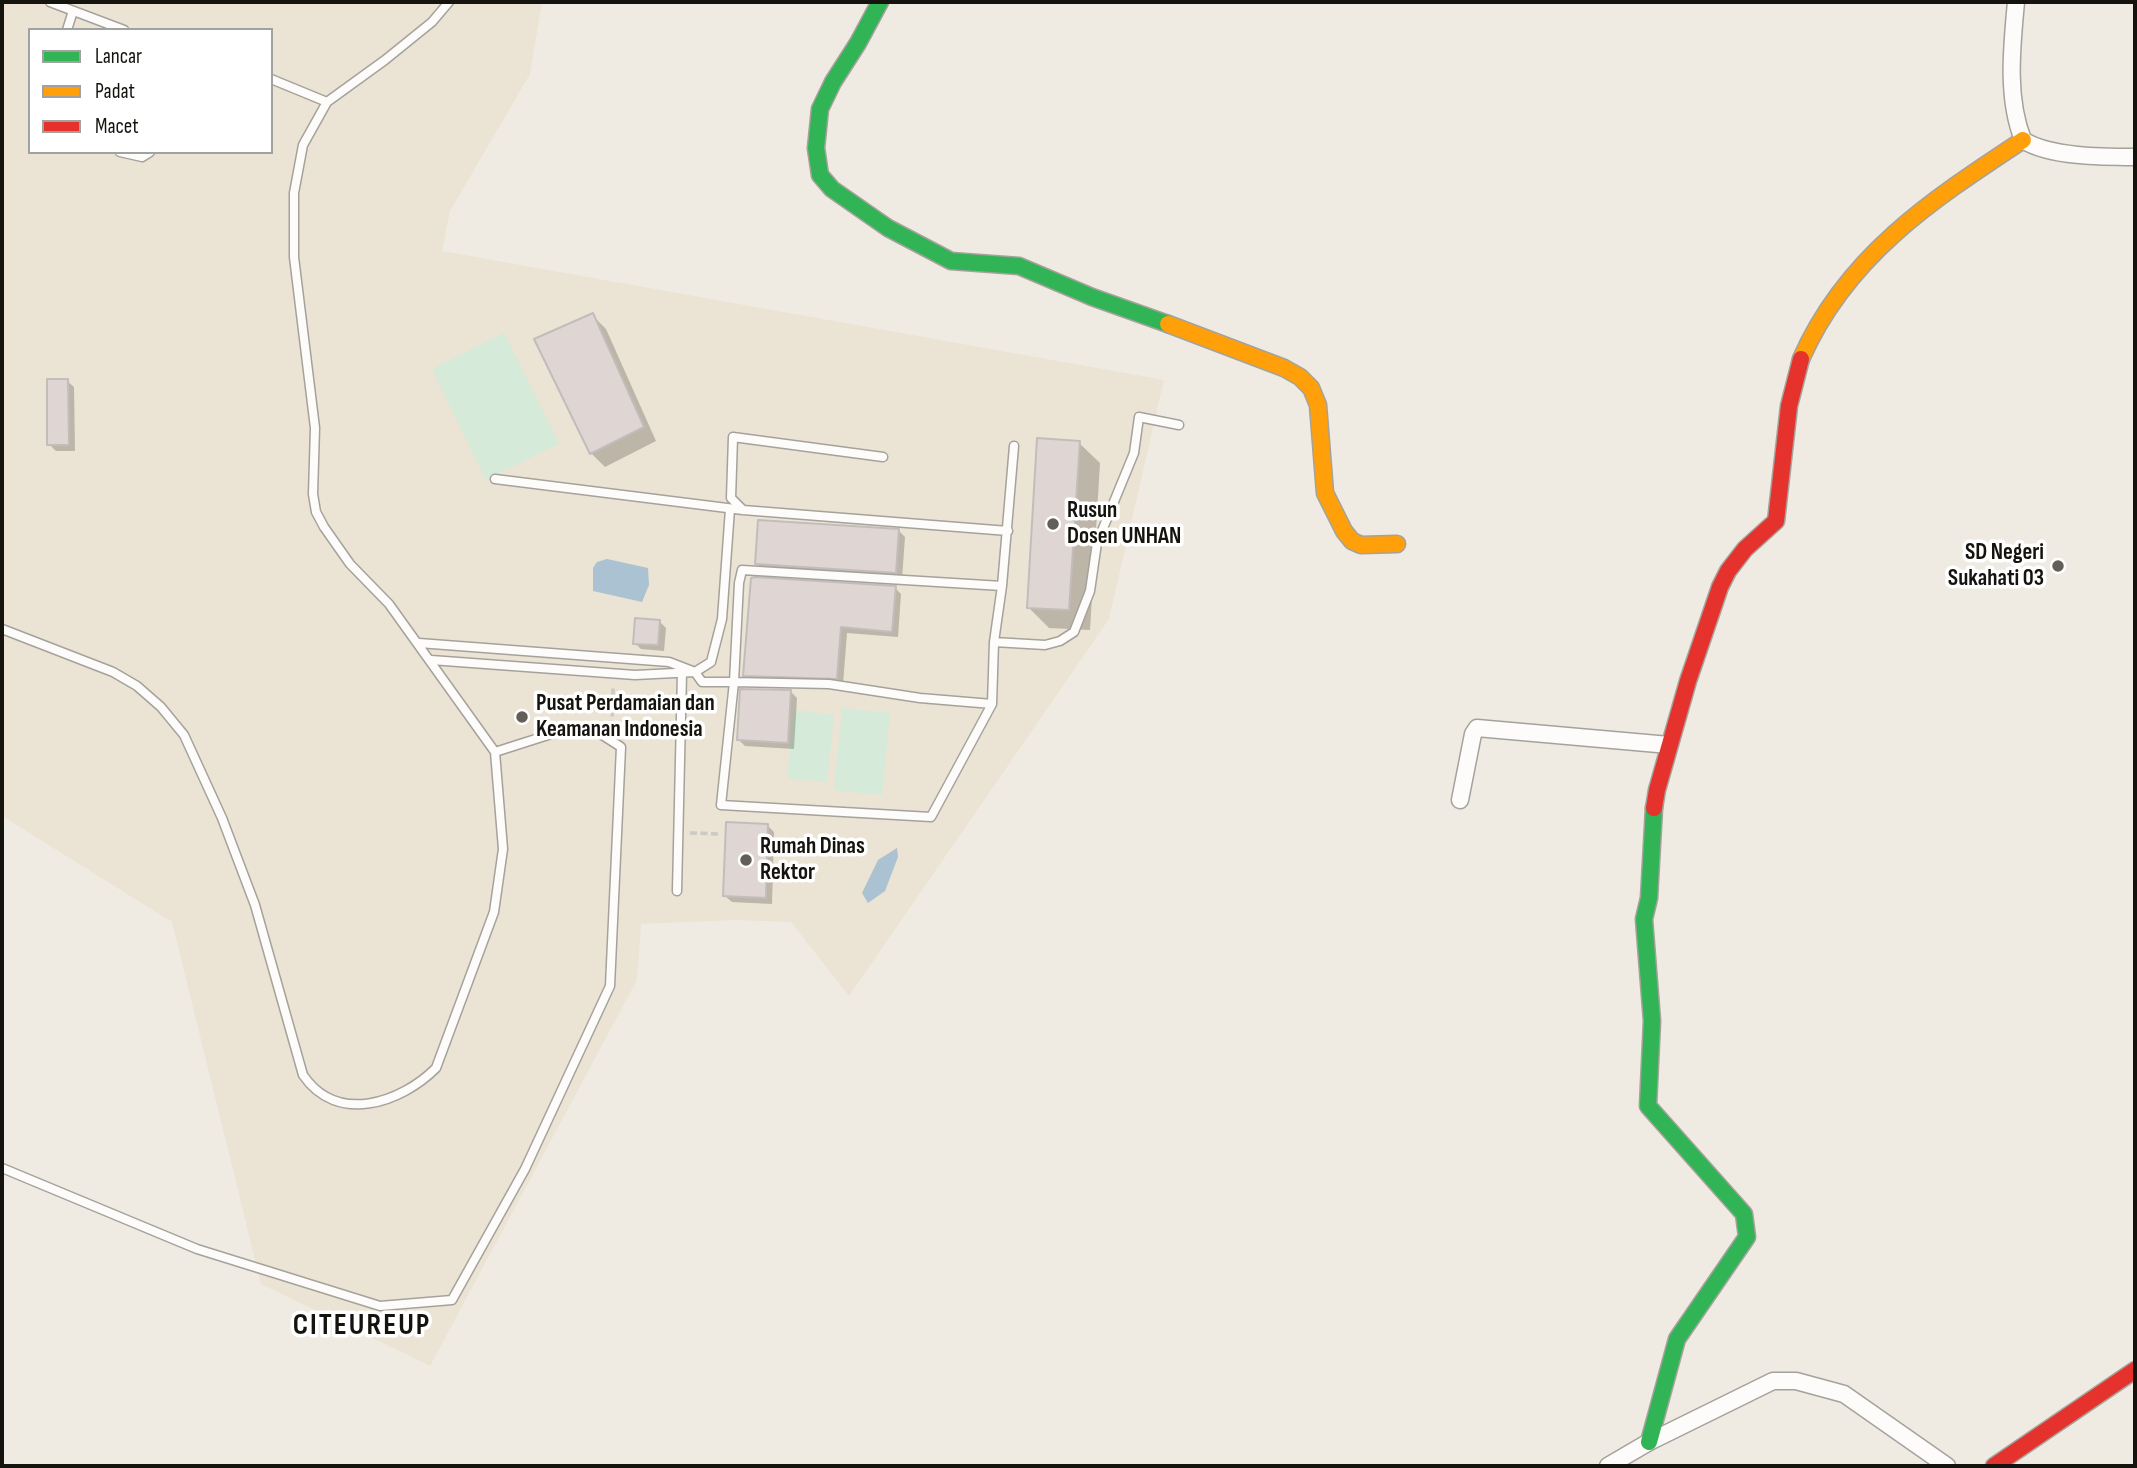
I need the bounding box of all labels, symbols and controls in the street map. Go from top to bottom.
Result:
legend [28,28,273,154]
text: Lancar [95,44,142,69]
text: Padat [95,79,135,104]
text: Macet [95,114,139,139]
place label: Rusun Dosen UNHAN [1067,497,1181,551]
marker: Rusun Dosen UNHAN [1045,516,1061,532]
place label: SD Negeri Sukahati 03 [1948,539,2044,593]
marker: SD Negeri Sukahati 03 [2050,558,2066,574]
place label: Pusat Perdamaian dan Keamanan Indonesia [536,690,715,744]
marker: Pusat Perdamaian dan Keamanan Indonesia [514,709,530,725]
place label: Rumah Dinas Rektor [760,833,865,887]
marker: Rumah Dinas Rektor [738,852,754,868]
district label: CITEUREUP [294,1308,430,1344]

